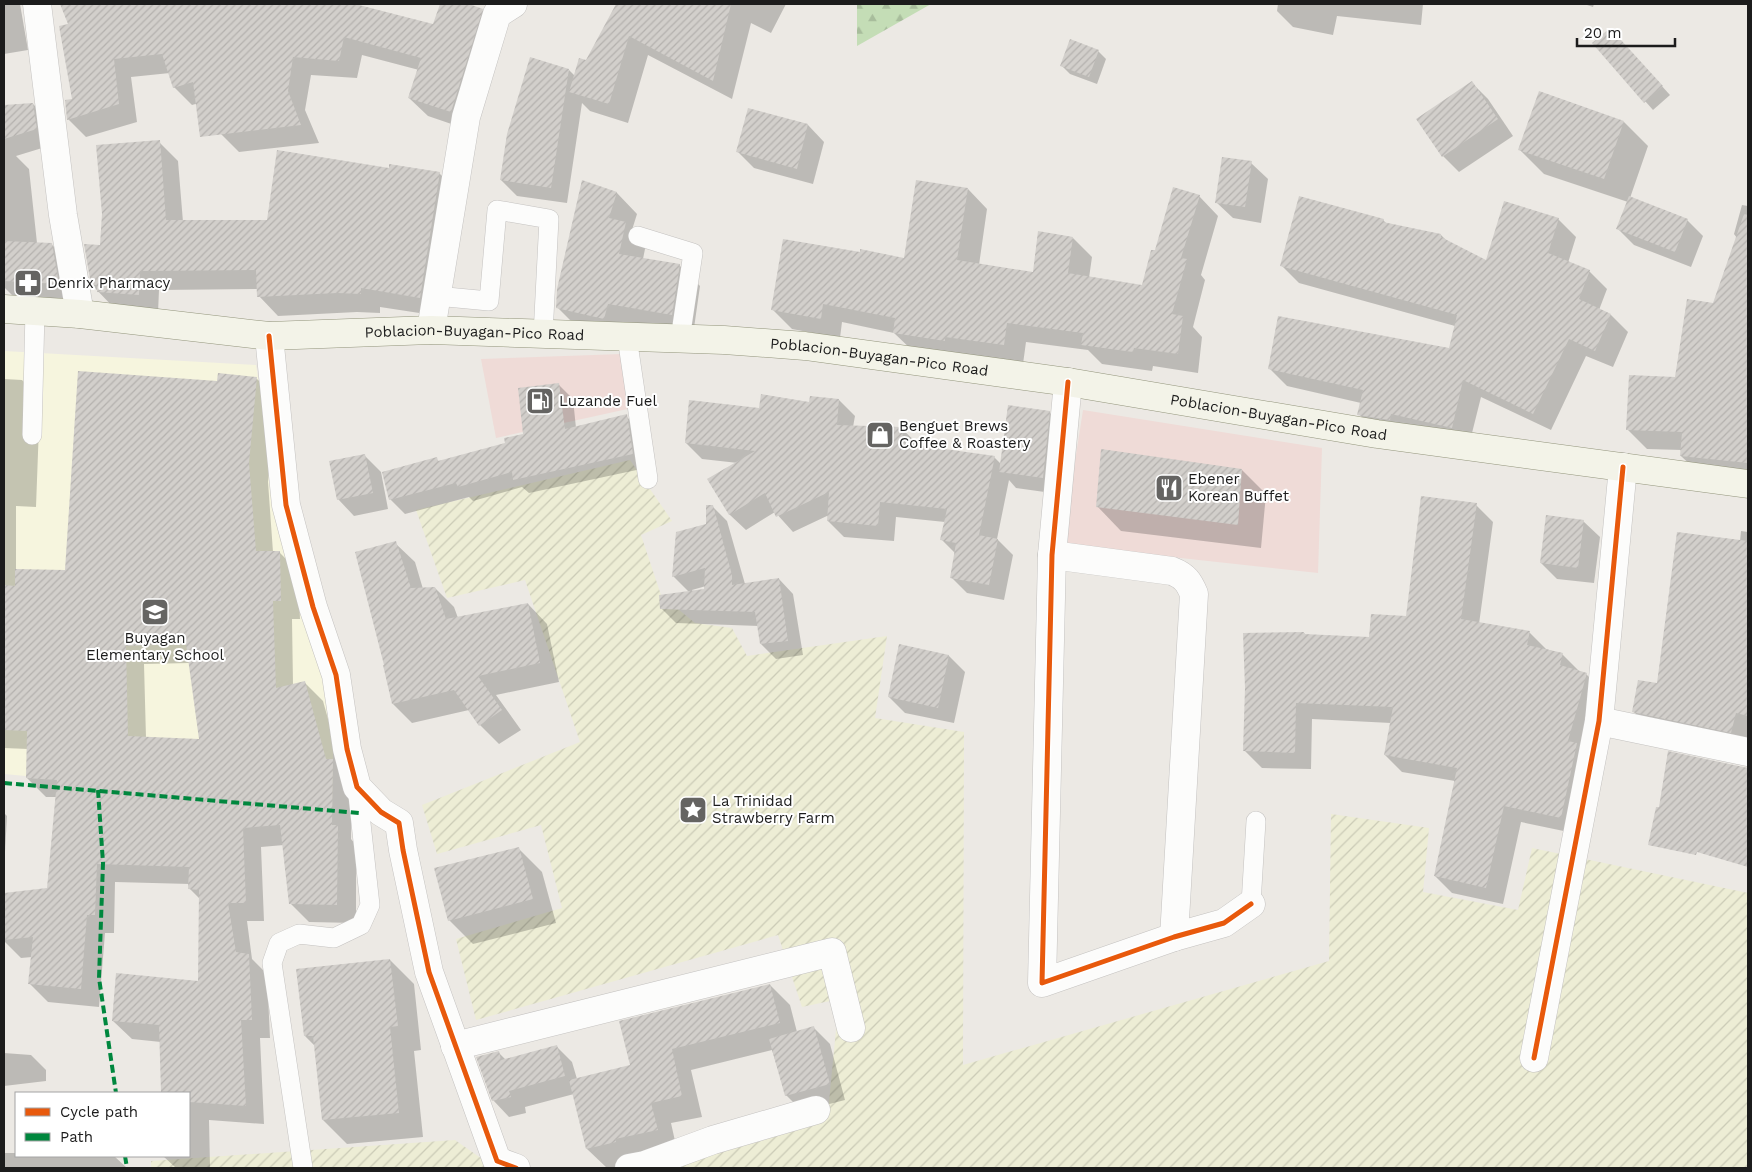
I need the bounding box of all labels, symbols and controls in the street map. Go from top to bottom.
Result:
scale bar [1577,15,1674,47]
text: 20 m [1584,24,1622,42]
pharmacy icon: Denrix Pharmacy [13,268,43,298]
place label: Denrix Pharmacy [47,274,171,292]
street label: Poblacion-Buyagan-Pico Road [364,321,585,344]
street label: Poblacion-Buyagan-Pico Road [770,334,989,380]
fuel station icon: Luzande Fuel [525,386,555,416]
street label: Poblacion-Buyagan-Pico Road [1169,390,1388,444]
place label: Luzande Fuel [559,392,657,410]
place label: Benguet Brews Coffee & Roastery [899,417,1031,452]
shop icon: Benguet Brews Coffee & Roastery [865,420,895,450]
place label: Ebener Korean Buffet [1188,470,1290,505]
restaurant icon: Ebener Korean Buffet [1154,473,1184,503]
school or university icon: Buyagan Elementary School [140,597,170,627]
place label: Buyagan Elementary School [86,629,225,664]
place label: La Trinidad Strawberry Farm [712,792,835,827]
place icon: La Trinidad Strawberry Farm [678,795,708,825]
legend [15,1092,190,1157]
text: Cycle path [60,1103,138,1121]
text: Path [60,1128,93,1146]

